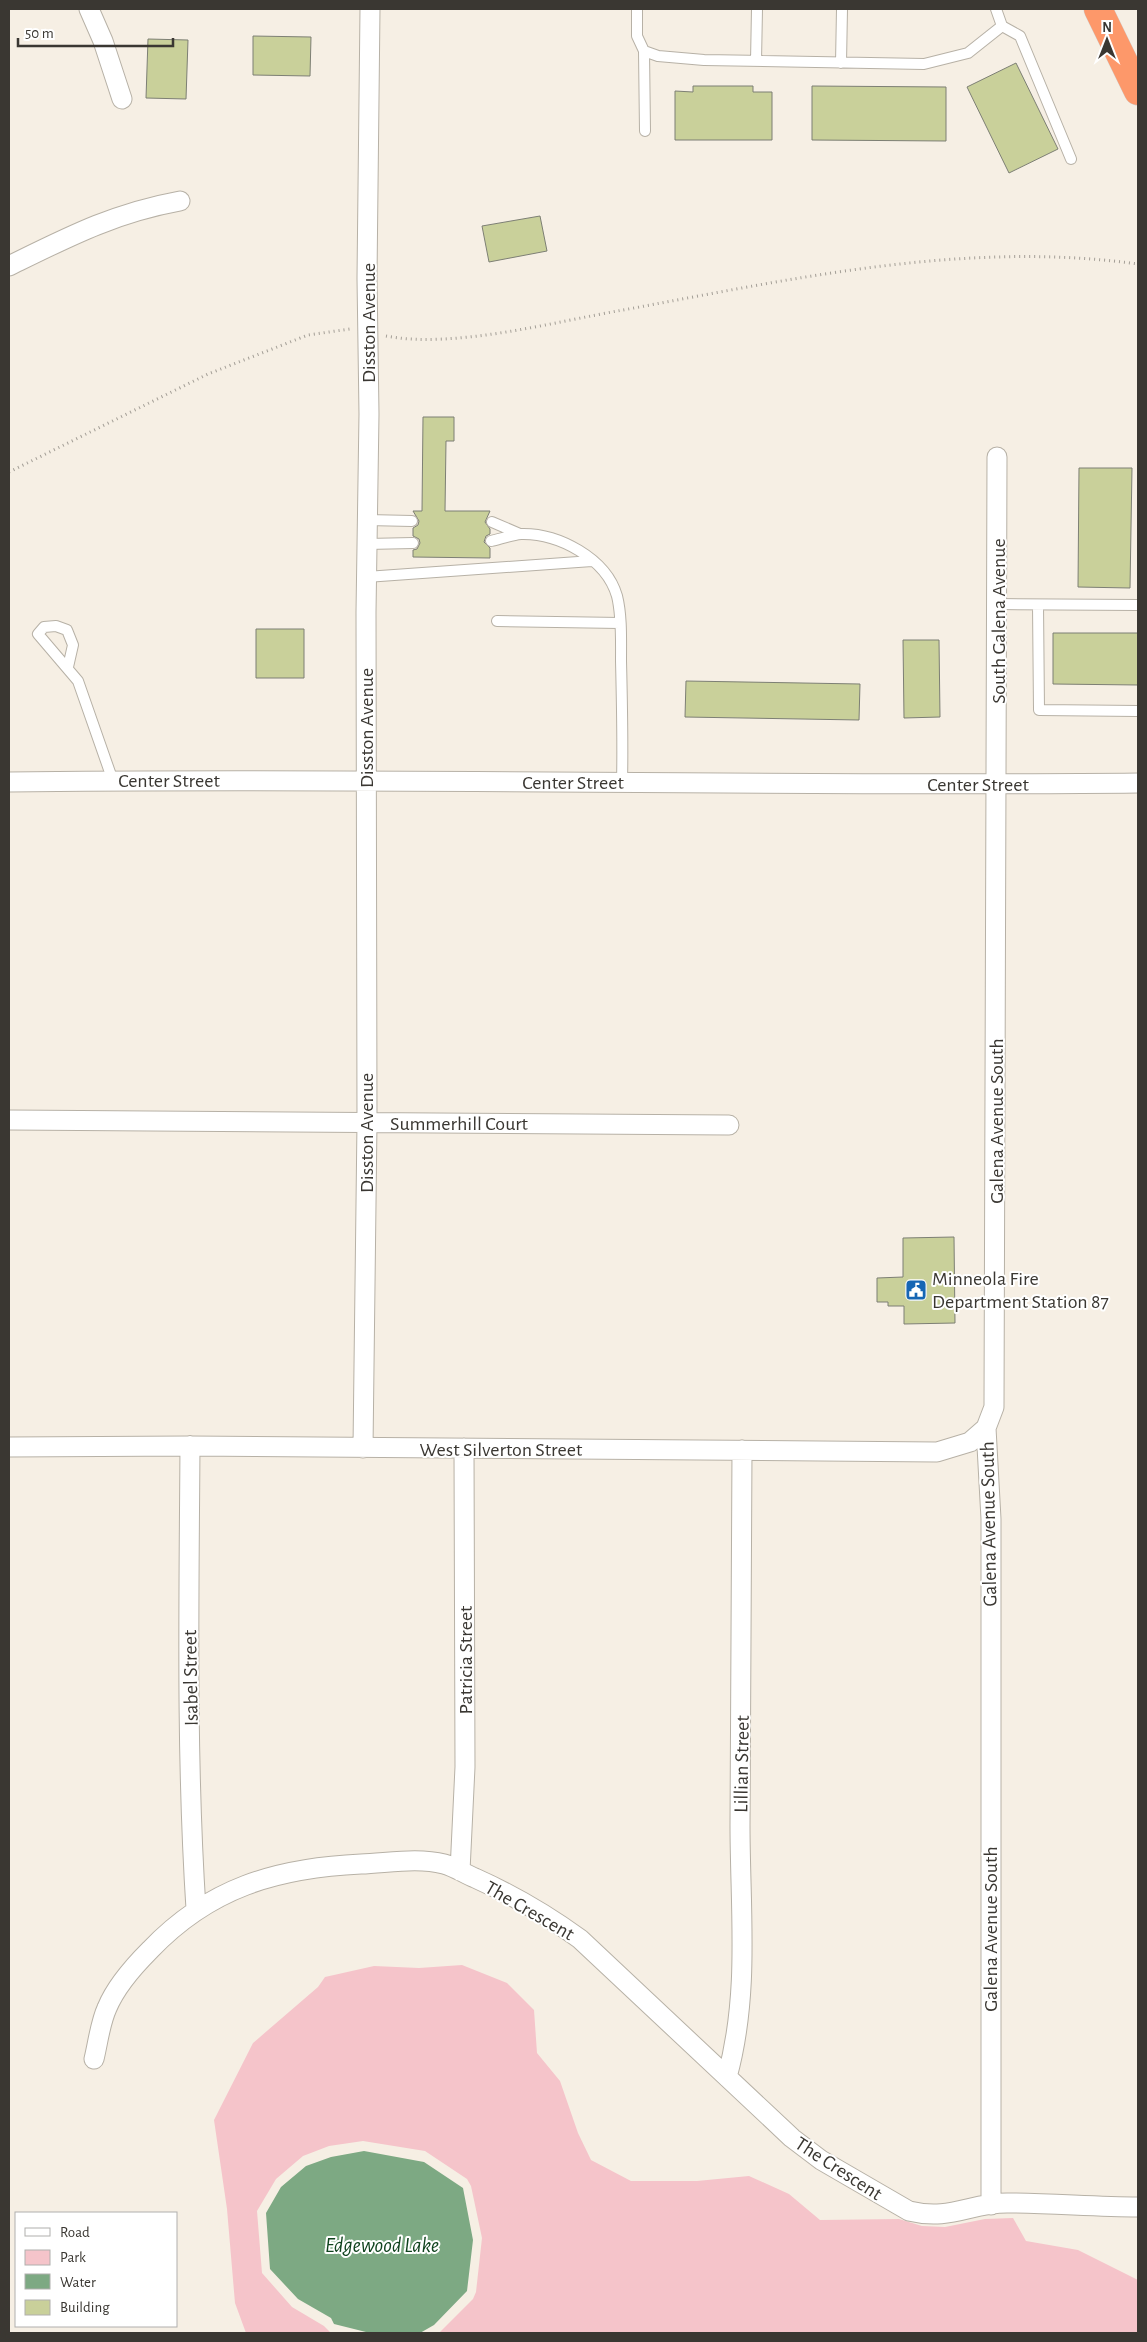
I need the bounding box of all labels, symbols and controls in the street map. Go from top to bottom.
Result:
scale bar [18,15,172,47]
north arrow [1082,15,1132,65]
text: N [1102,21,1112,35]
text: 50 m [25,26,54,41]
street label: Disston Avenue [359,263,379,383]
street label: South Galena Avenue [989,538,1009,704]
street label: Disston Avenue [357,668,377,788]
street label: Center Street [118,771,220,791]
street label: Center Street [522,773,624,793]
street label: Center Street [927,775,1029,795]
street label: Galena Avenue South [987,1038,1007,1204]
street label: Disston Avenue [357,1073,377,1193]
street label: Summerhill Court [390,1114,529,1134]
place label: Minneola Fire Department Station 87 [932,1269,1109,1312]
public building icon: Minneola Fire Department Station 87 [904,1278,928,1302]
street label: West Silverton Street [420,1440,583,1460]
street label: Galena Avenue South [978,1441,1000,1607]
street label: Patricia Street [456,1605,476,1714]
street label: Isabel Street [180,1629,202,1726]
street label: Lillian Street [731,1714,753,1813]
street label: Galena Avenue South [981,1846,1001,2012]
street label: The Crescent [482,1877,578,1945]
street label: The Crescent [791,2133,886,2205]
legend [15,2212,178,2327]
text: Road [60,2225,90,2240]
water label: Edgewood Lake [325,2235,439,2256]
text: Park [60,2250,86,2265]
text: Water [60,2275,96,2290]
text: Building [60,2300,110,2315]

